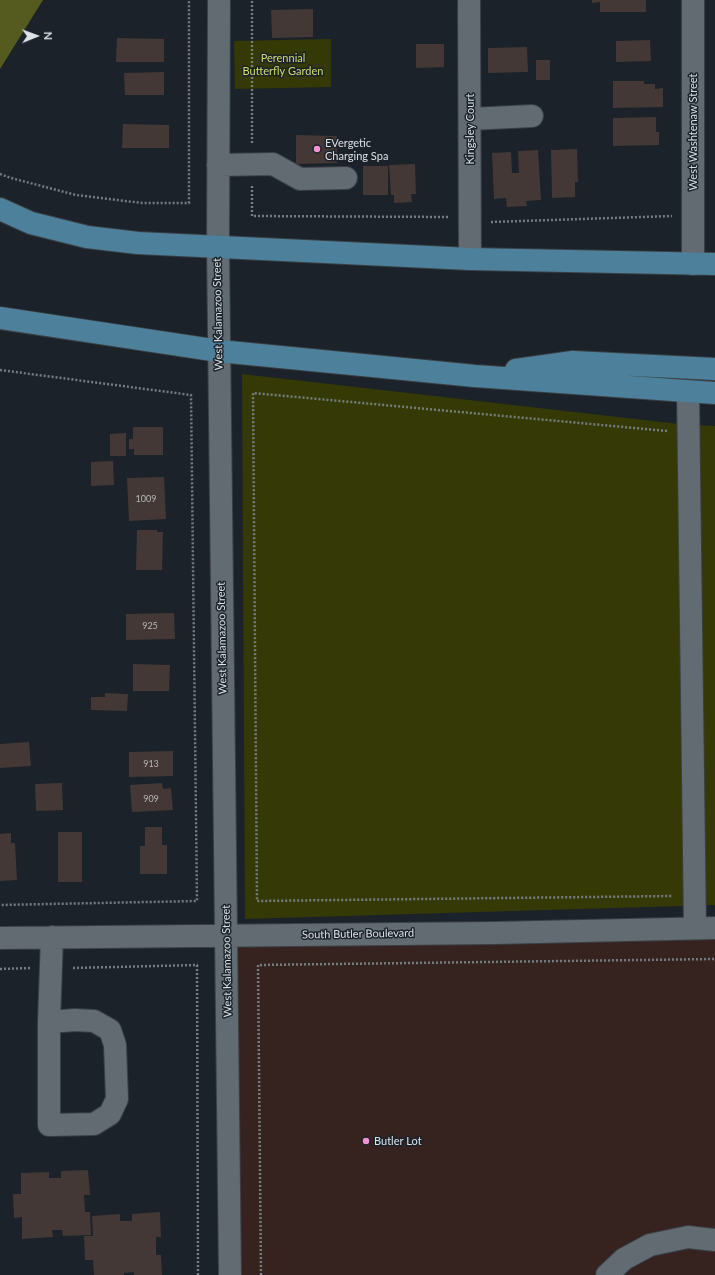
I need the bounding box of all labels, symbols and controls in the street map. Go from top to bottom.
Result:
north arrow [16,16,56,56]
text: N [42,31,55,40]
park label: Perennial Butterfly Garden [243,51,323,77]
street label: West Washtenaw Street [686,74,700,190]
street label: Kingsley Court [463,94,477,164]
place label: EVergetic Charging Spa [325,136,388,162]
marker: EVergetic Charging Spa [312,144,322,154]
street label: West Kalamazoo Street [210,258,226,370]
house number: 1009 [136,494,156,504]
street label: West Kalamazoo Street [214,582,230,694]
house number: 925 [142,621,158,631]
house number: 913 [143,759,159,769]
house number: 909 [143,794,159,804]
street label: West Kalamazoo Street [219,905,235,1017]
street label: South Butler Boulevard [302,926,414,942]
place label: Butler Lot [374,1134,422,1148]
marker: Butler Lot [361,1136,371,1146]

